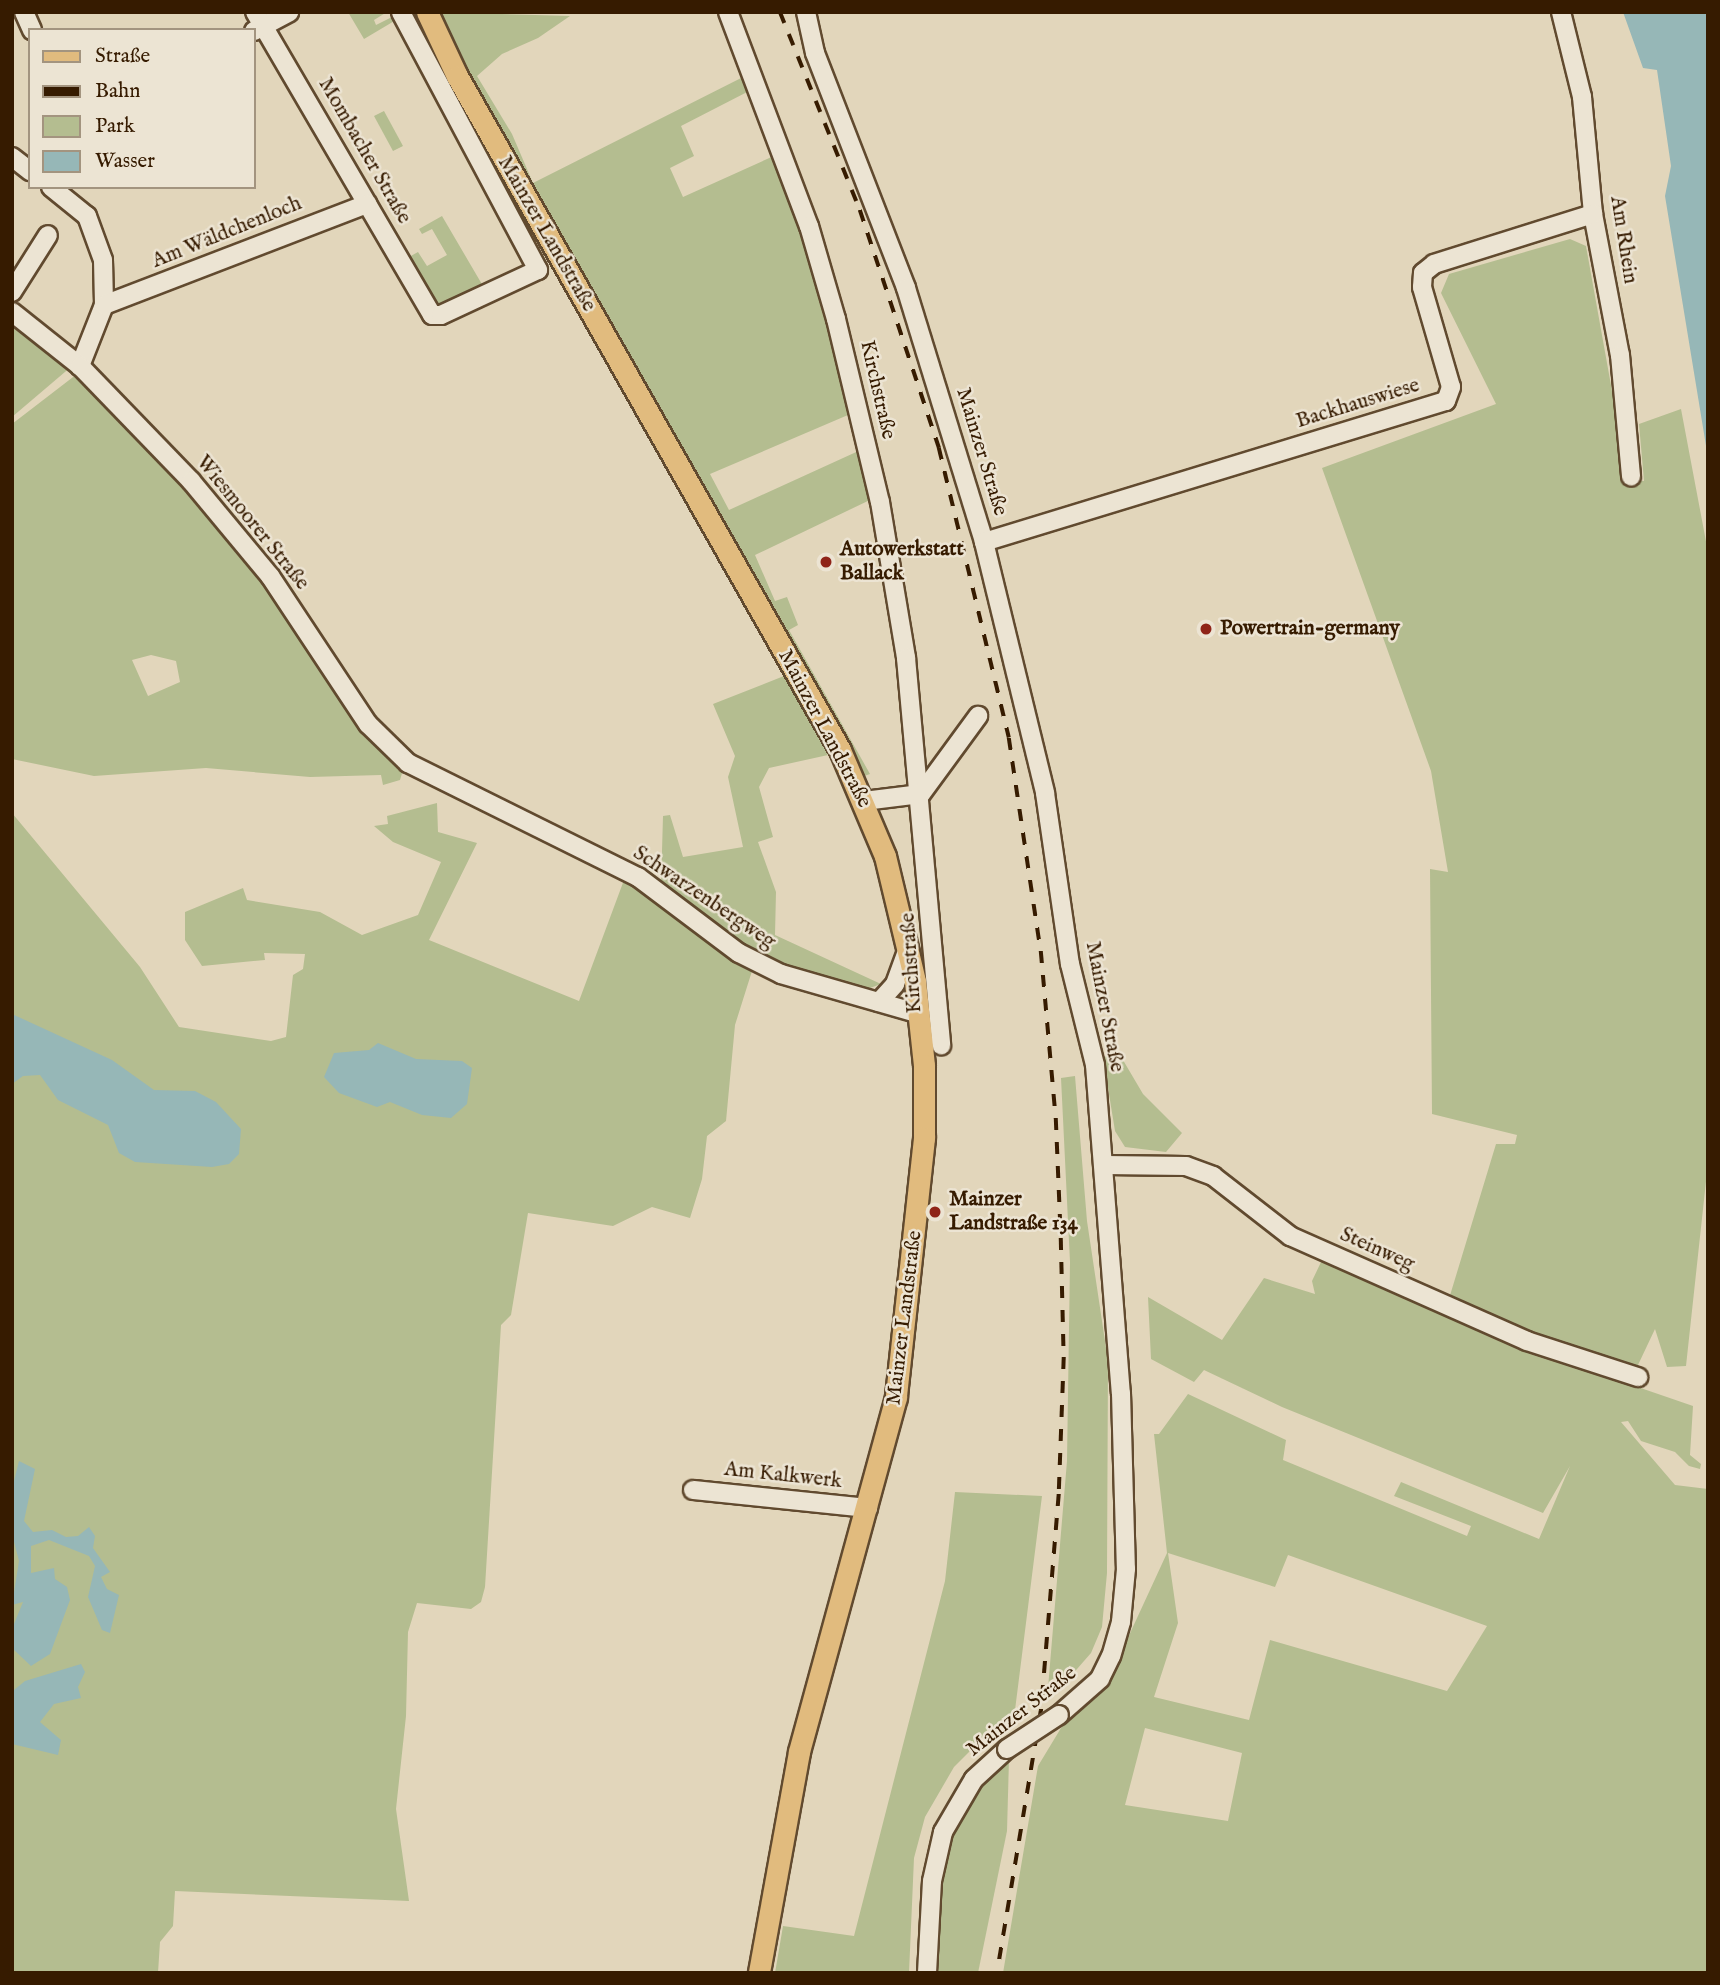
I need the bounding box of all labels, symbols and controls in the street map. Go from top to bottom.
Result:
legend [28,28,256,189]
text: Straße [95,43,150,70]
street label: Mombacher Straße [312,73,416,229]
text: Bahn [95,78,140,105]
text: Park [95,113,135,140]
text: Wasser [95,148,155,175]
street label: Mainzer Landstraße [491,152,601,316]
street label: Am Wäldchenloch [149,192,305,274]
street label: Am Rhein [1604,194,1642,286]
street label: Kirchstraße [853,338,901,442]
street label: Backhauswiese [1293,373,1423,435]
street label: Mainzer Straße [950,385,1012,519]
street label: Wiesmoorer Straße [190,451,314,595]
place label: Autowerkstatt Ballack [840,537,964,587]
marker: Autowerkstatt Ballack [818,554,834,570]
place label: Powertrain-germany [1220,616,1400,642]
marker: Powertrain-germany [1198,621,1214,637]
street label: Mainzer Landstraße [772,646,876,812]
street label: Schwarzenbergweg [628,841,780,955]
street label: Kirchstraße [896,912,928,1014]
street label: Mainzer Straße [1079,940,1129,1074]
place label: Mainzer Landstraße 134 [949,1187,1078,1237]
marker: Mainzer Landstraße 134 [927,1204,943,1220]
street label: Steinweg [1336,1222,1418,1278]
street label: Mainzer Landstraße [882,1229,928,1407]
street label: Am Kalkwerk [723,1457,843,1495]
street label: Mainzer Straße [962,1661,1082,1763]

